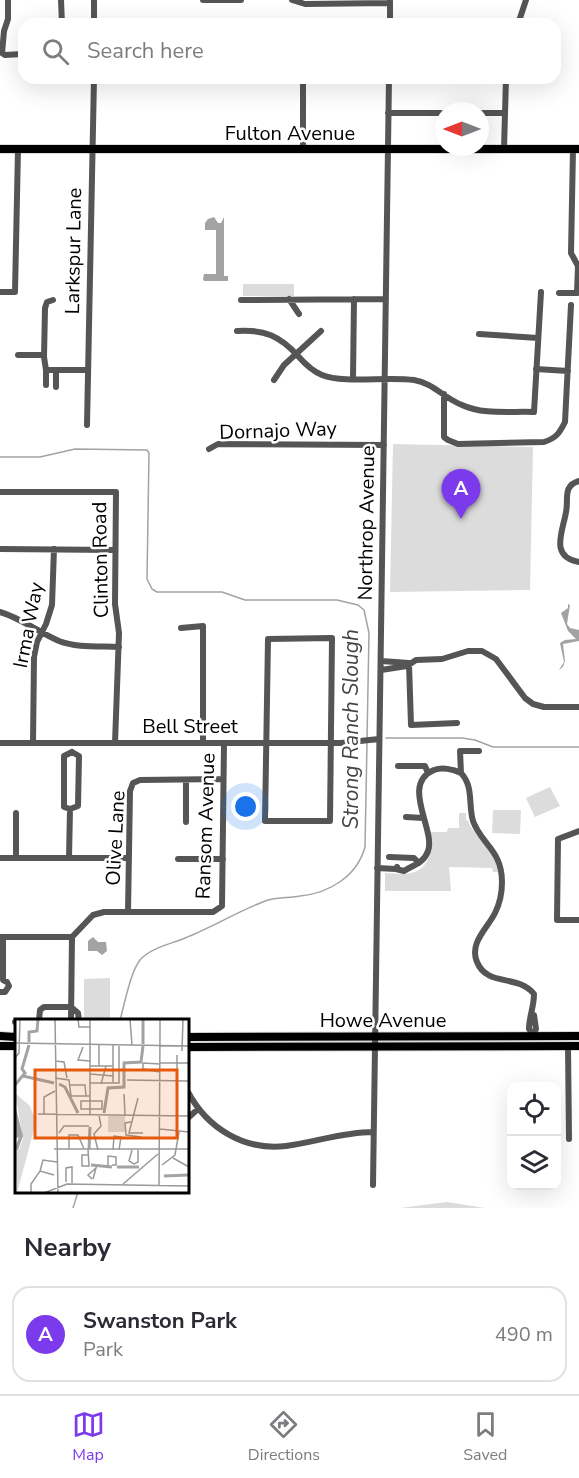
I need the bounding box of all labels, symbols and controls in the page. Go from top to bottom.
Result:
search box [18,18,561,84]
icon: search [39,35,72,68]
text: Search here [87,36,204,66]
north arrow [435,102,489,156]
street label: Fulton Avenue [225,120,355,147]
street label: Larkspur Lane [59,187,88,315]
street label: Dornajo Way [219,415,338,446]
street label: Northrop Avenue [352,445,381,601]
pin: A [442,470,480,519]
street label: Clinton Road [86,502,115,618]
street label: Irma Way [7,579,50,670]
water label: Strong Ranch Slough [337,629,365,829]
street label: Bell Street [142,713,239,740]
street label: Ransom Avenue [189,752,222,900]
street label: Olive Lane [100,790,131,886]
your location [231,792,260,821]
street label: Howe Avenue [320,1007,446,1034]
inset map [15,1019,189,1193]
map controls [507,1082,561,1190]
button: locate [507,1082,561,1136]
button: layers [507,1136,561,1190]
text: Nearby [24,1230,111,1265]
text: Swanston Park [83,1306,237,1336]
text: A [38,1321,53,1348]
text: 490 m [495,1321,553,1348]
text: Park [83,1336,123,1363]
tab: Map [72,1408,105,1466]
tab: Directions [248,1408,320,1466]
tab: Saved [463,1408,507,1466]

